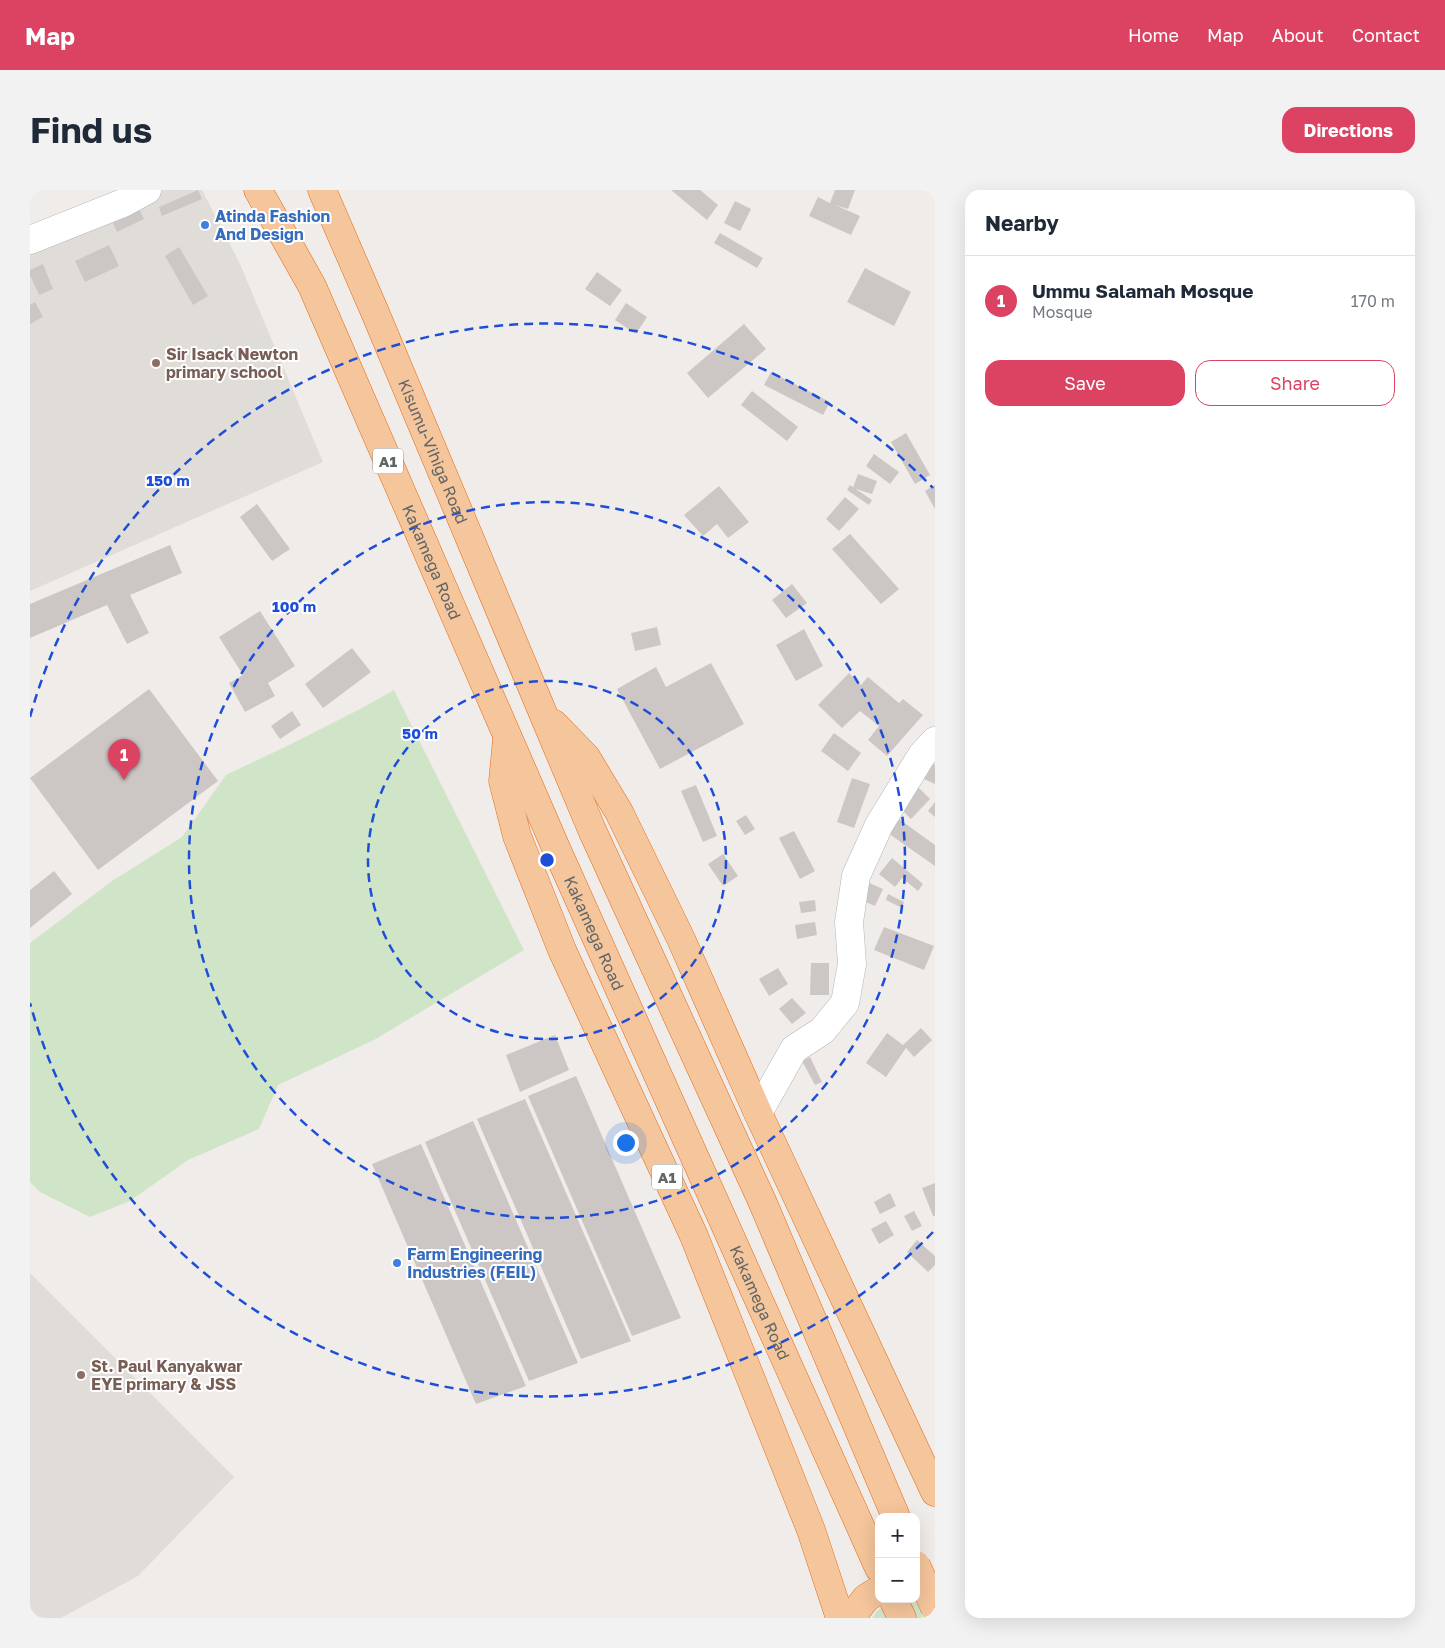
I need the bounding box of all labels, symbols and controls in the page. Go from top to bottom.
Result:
text: Map [25,21,75,50]
text: Home [1128,24,1179,46]
text: Map [1207,24,1244,46]
text: About [1272,24,1324,46]
text: Contact [1352,24,1420,46]
button: Directions [1282,107,1415,153]
text: Find us [30,109,152,151]
place label: Atinda Fashion And Design [215,206,330,244]
text: Nearby [985,210,1059,236]
marker: Atinda Fashion And Design [199,219,211,231]
text: Ummu Salamah Mosque [1032,279,1253,302]
text: 1 [997,291,1005,311]
text: 170 m [1351,291,1395,311]
text: Mosque [1032,302,1093,322]
place label: Sir Isack Newton primary school [166,344,298,382]
marker: Sir Isack Newton primary school [150,357,162,369]
button: Save [985,360,1185,406]
button: Share [1195,360,1395,406]
street label: Kisumu-Vihiga Road [394,376,472,527]
road number: A1 [373,448,403,474]
text: 150 m [146,471,190,489]
street label: Kakamega Road [398,501,466,623]
text: 100 m [272,597,316,615]
text: 50 m [402,724,438,742]
pin: 1 [108,739,140,780]
centre of rings [538,851,556,869]
street label: Kakamega Road [560,873,629,993]
your location [613,1130,639,1156]
road number: A1 [652,1164,682,1190]
street label: Kakamega Road [726,1242,794,1363]
place label: Farm Engineering Industries (FEIL) [407,1244,542,1282]
marker: Farm Engineering Industries (FEIL) [391,1257,403,1269]
place label: St. Paul Kanyakwar EYE primary & JSS [91,1356,242,1394]
marker: St. Paul Kanyakwar EYE primary & JSS [75,1369,87,1381]
map controls [875,1513,920,1603]
button: + [875,1513,920,1558]
button: − [875,1558,920,1603]

